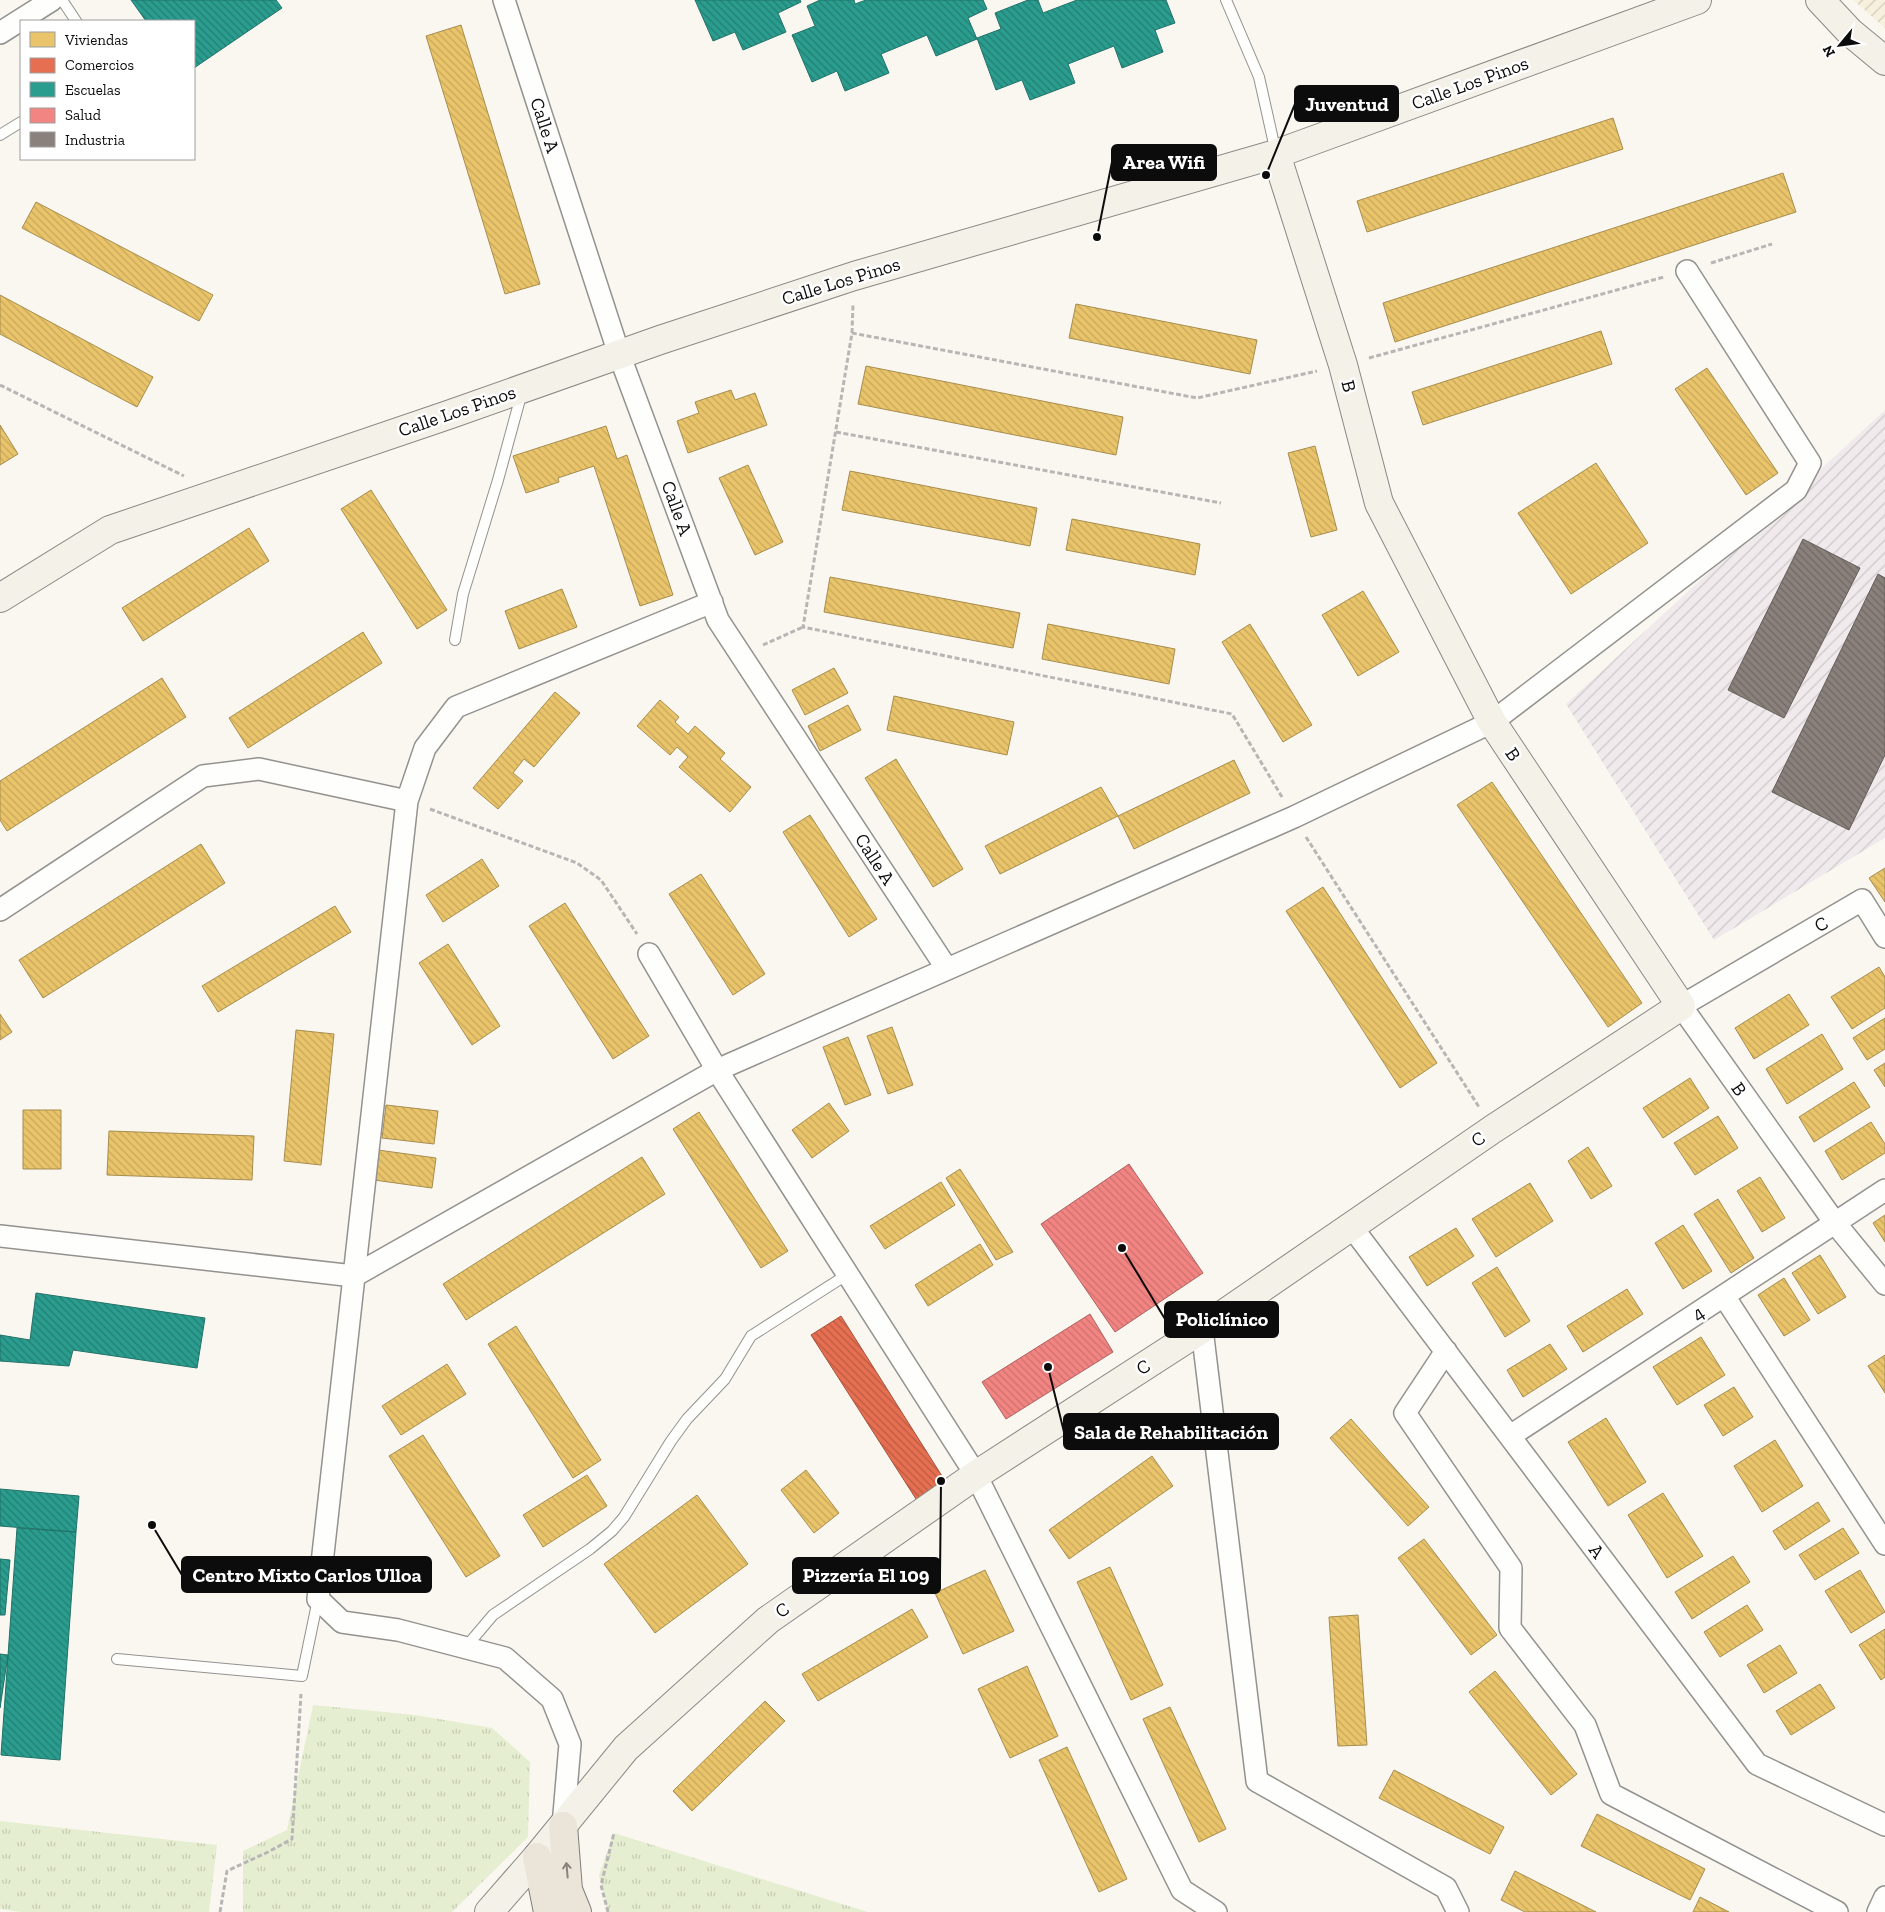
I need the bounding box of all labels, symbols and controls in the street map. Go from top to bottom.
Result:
legend [20,20,195,160]
north arrow [1815,20,1865,70]
text: Viviendas [64,31,128,49]
text: N [1819,42,1839,60]
street label: Calle Los Pinos [1408,51,1532,115]
text: Comercios [65,56,134,74]
text: Escuelas [65,81,121,99]
callout: Juventud [1295,86,1398,121]
text: Juventud [1305,92,1389,116]
street label: Calle A [525,95,565,156]
text: Salud [65,106,102,124]
text: Industria [65,131,125,149]
callout: Area Wifi [1112,145,1216,180]
text: Area Wifi [1123,150,1205,174]
street label: Calle Los Pinos [779,252,903,310]
street label: B [1336,378,1362,394]
street label: Calle Los Pinos [395,380,519,442]
street label: Calle A [657,477,698,539]
street label: B [1500,743,1526,765]
street label: Calle A [850,829,900,890]
street label: C [1810,911,1832,937]
street label: B [1726,1078,1752,1100]
street label: C [1466,1126,1490,1152]
street label: 4 [1687,1301,1709,1325]
callout: Policlínico [1165,1302,1278,1337]
text: Policlínico [1176,1307,1269,1331]
street label: C [1132,1354,1154,1380]
callout: Sala de Rehabilitación [1064,1414,1278,1449]
text: Sala de Rehabilitación [1074,1420,1268,1444]
street label: A [1584,1539,1610,1563]
callout: Centro Mixto Carlos Ulloa [182,1557,431,1592]
callout: Pizzería El 109 [793,1558,940,1593]
text: Centro Mixto Carlos Ulloa [192,1563,422,1587]
text: Pizzería El 109 [803,1563,930,1587]
street label: C [770,1597,794,1623]
one-way arrow [562,1862,571,1878]

